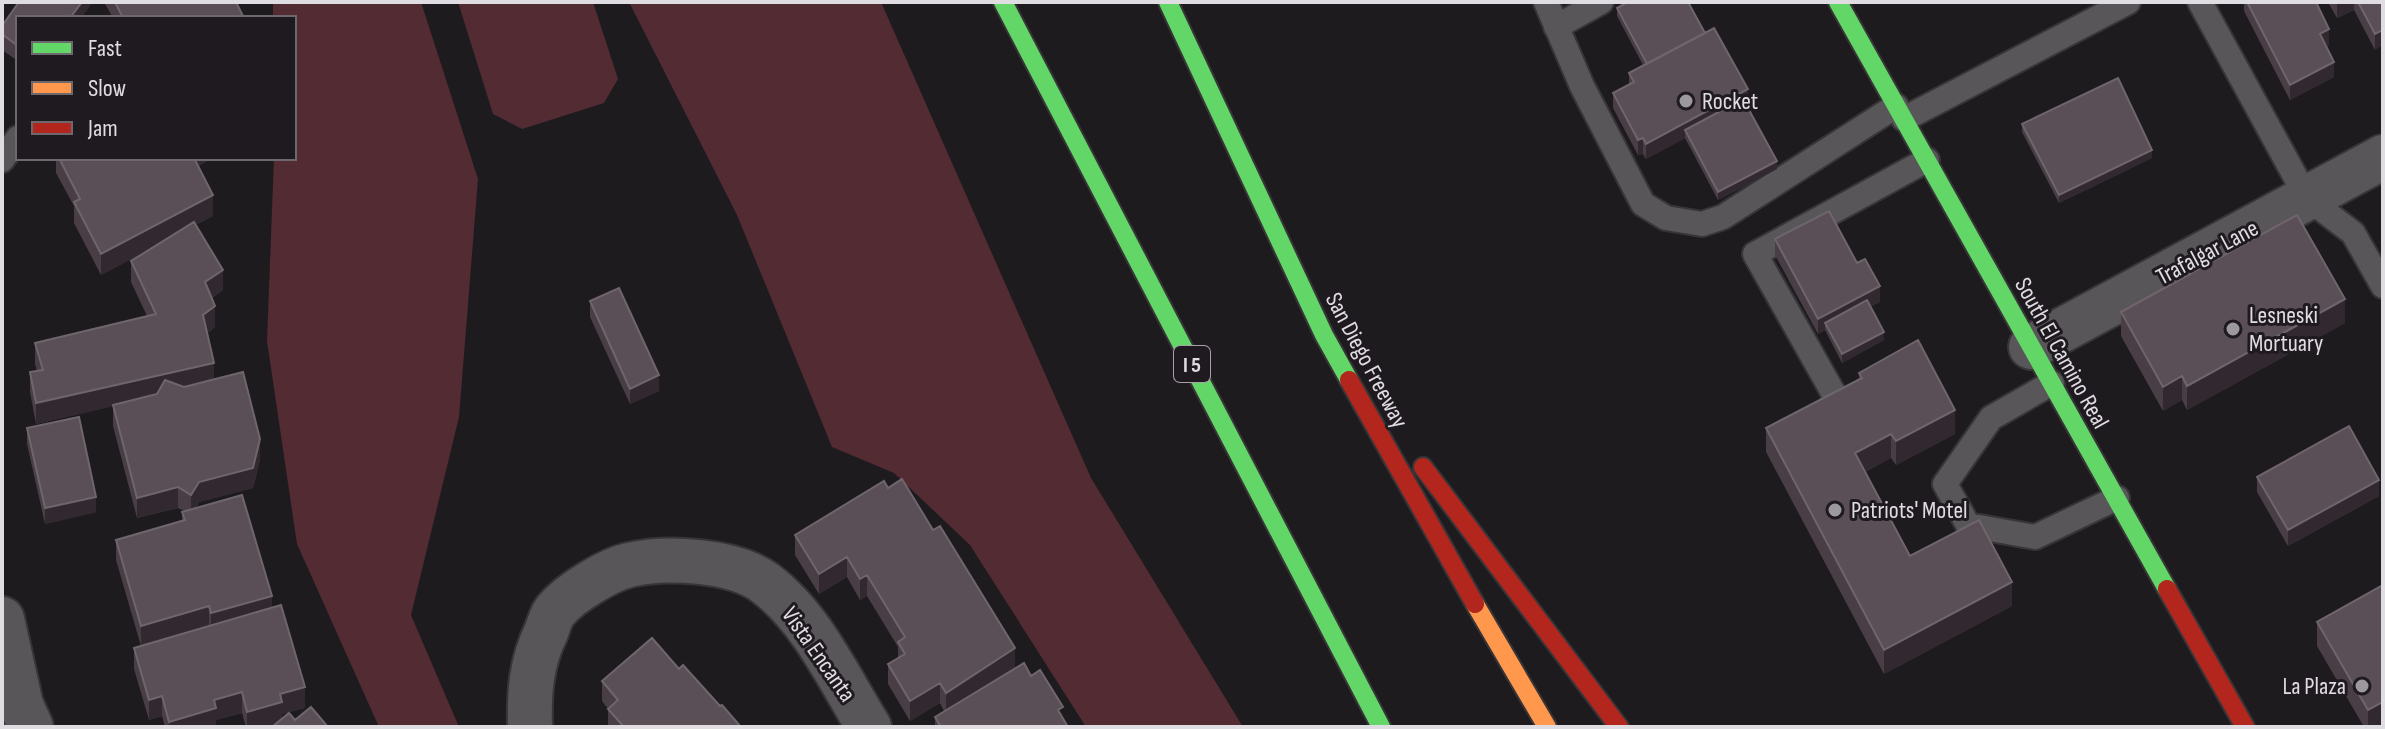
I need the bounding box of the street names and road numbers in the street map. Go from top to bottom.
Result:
street label: Trafalgar Lane [2151,214,2263,291]
street label: South El Camino Real [2008,273,2115,434]
street label: San Diego Freeway [1319,288,1414,433]
road number: I 5 [1174,346,1210,382]
street label: Vista Encanta [775,601,862,708]

